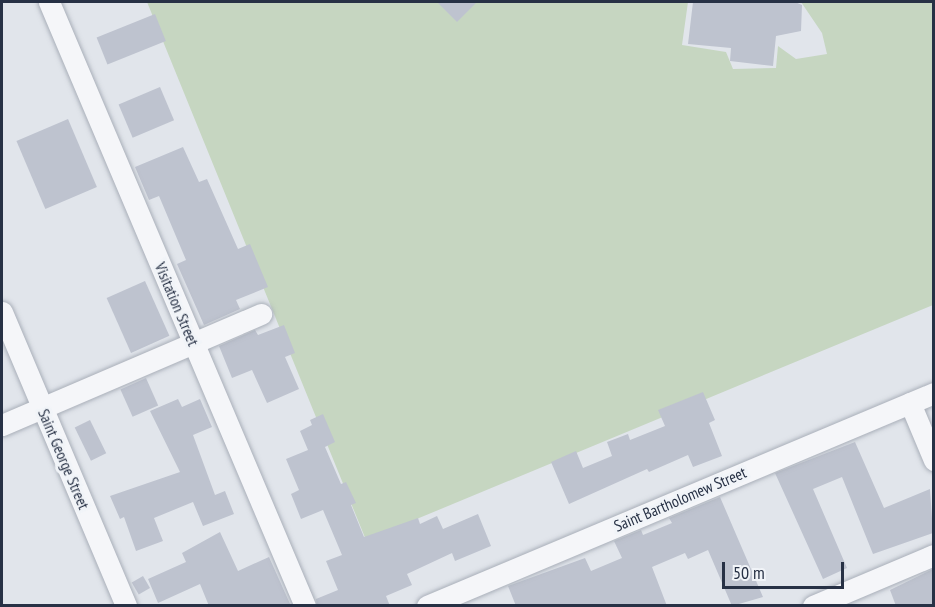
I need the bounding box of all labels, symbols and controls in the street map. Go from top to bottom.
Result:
street label: Visitation Street [151,259,203,349]
street label: Saint George Street [34,406,94,512]
street label: Saint Bartholomew Street [611,462,749,536]
scale bar [725,550,846,588]
text: 50 m [733,561,765,584]

